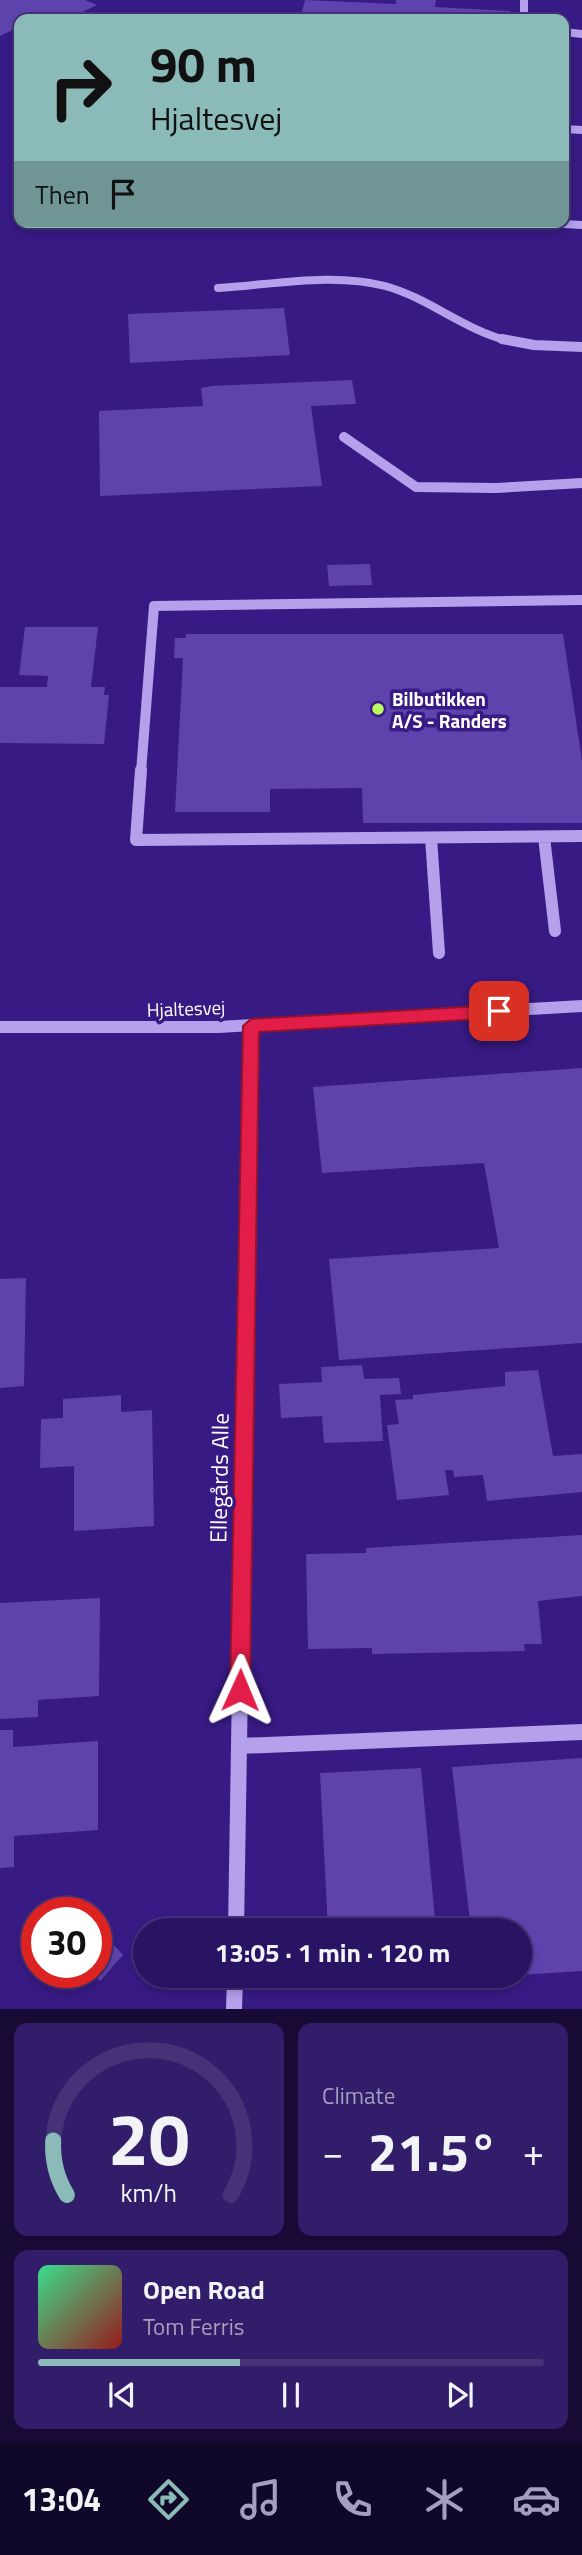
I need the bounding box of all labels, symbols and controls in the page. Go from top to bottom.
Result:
text: 90 m [150,26,257,101]
icon: right [35,42,126,133]
text: Hjaltesvej [150,94,282,142]
text: Then [35,175,90,214]
icon: arrive [104,175,142,213]
place label: Bilbutikken A/S - Randers [392,684,507,735]
marker: Bilbutikken A/S - Randers [370,701,386,717]
pin [469,981,529,1041]
street label: Hjaltesvej [146,992,226,1024]
icon: arrive [480,992,518,1030]
street label: Ellegårds Alle [200,1413,238,1543]
position arrow [203,1653,277,1727]
speed limit sign: 30 [21,1897,112,1988]
text: 13:05 · 1 min · 120 m [215,1933,450,1972]
text: Climate [322,2078,395,2113]
text: 20 [108,2084,190,2194]
text: 21.5° [368,2112,498,2191]
text: − [322,2123,343,2181]
text: + [523,2123,544,2181]
text: km/h [121,2174,177,2212]
text: Open Road [143,2270,265,2309]
text: Tom Ferris [143,2309,244,2344]
icon: previous [103,2376,141,2414]
icon: pause [272,2376,310,2414]
icon: next [441,2376,479,2414]
text: 13:04 [21,2475,101,2523]
icon: directions [144,2475,193,2524]
icon: music [236,2475,285,2524]
icon: phone [328,2475,377,2524]
icon: climate [420,2475,469,2524]
icon: car [512,2475,561,2524]

